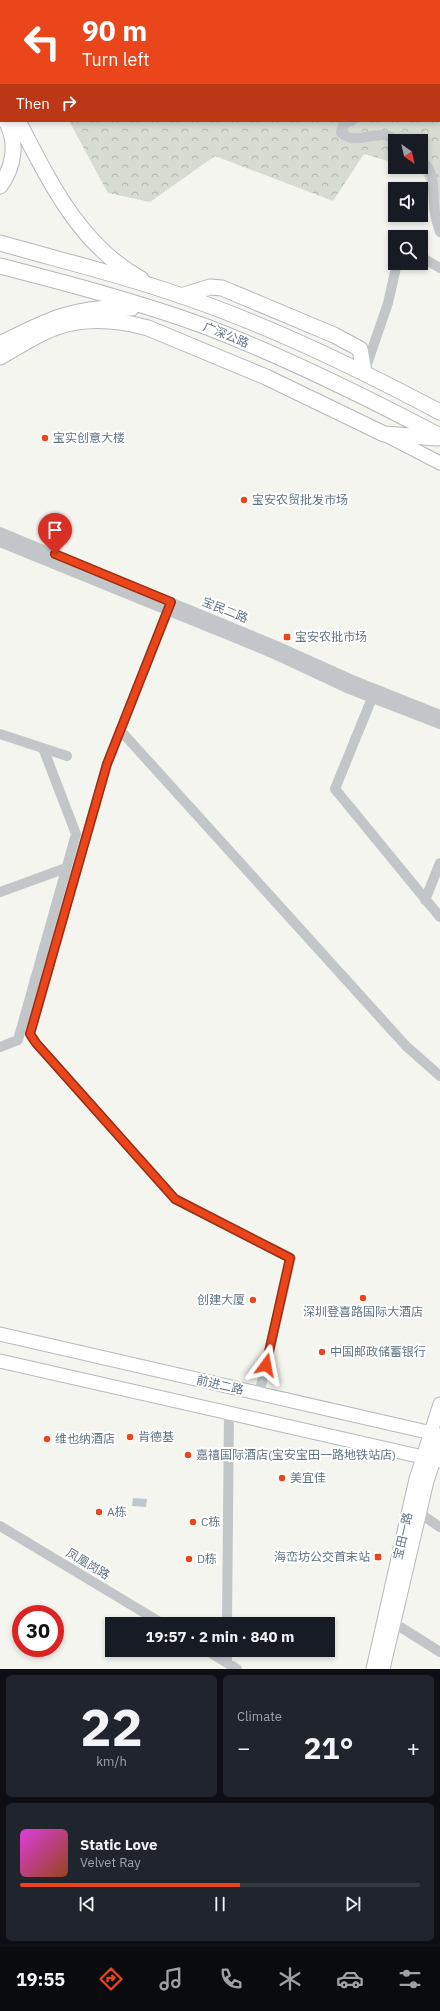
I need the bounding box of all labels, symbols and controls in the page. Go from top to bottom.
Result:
text: 90 m [82,12,147,49]
icon: left [16,16,68,68]
text: Turn left [82,48,150,71]
icon: right [58,92,80,114]
text: Then [16,94,50,113]
north arrow [388,134,428,174]
map controls [388,134,428,270]
button: sound [388,182,428,222]
button: search [388,230,428,270]
street label: 广深公路 [201,319,251,350]
place label: 宝实创意大楼 [53,430,125,445]
marker: 宝实创意大楼 [40,433,50,443]
place label: 宝安农贸批发市场 [252,492,348,507]
marker: 宝安农贸批发市场 [239,495,249,505]
pin [38,513,72,554]
icon: arrive [44,519,66,541]
street label: 宝民二路 [200,594,250,625]
place label: 宝安农批市场 [295,629,367,644]
marker: 宝安农批市场 [282,632,292,642]
place label: 创建大厦 [197,1292,245,1307]
marker: 深圳登喜路国际大酒店 [358,1293,368,1303]
marker: 创建大厦 [248,1295,258,1305]
place label: 深圳登喜路国际大酒店 [303,1304,423,1319]
position arrow [245,1344,287,1386]
place label: 中国邮政储蓄银行 [330,1344,426,1359]
marker: 中国邮政储蓄银行 [317,1347,327,1357]
street label: 前进二路 [195,1372,245,1397]
place label: 肯德基 [138,1429,174,1444]
place label: 维也纳酒店 [55,1431,115,1446]
marker: 肯德基 [125,1432,135,1442]
marker: 维也纳酒店 [42,1434,52,1444]
place label: 嘉禧国际酒店(宝安宝田一路地铁站店) [196,1447,396,1462]
marker: 嘉禧国际酒店(宝安宝田一路地铁站店) [183,1450,193,1460]
place label: 美宜佳 [290,1470,326,1485]
marker: 美宜佳 [277,1473,287,1483]
place label: A栋 [107,1504,127,1519]
marker: A栋 [94,1507,104,1517]
street label: 宝田一路 [390,1511,415,1561]
place label: C栋 [201,1514,220,1529]
marker: C栋 [188,1517,198,1527]
street label: 凤凰岗路 [64,1545,113,1582]
place label: 海峦坊公交首末站 [274,1549,370,1564]
place label: D栋 [197,1551,217,1566]
marker: 海峦坊公交首末站 [373,1552,383,1562]
marker: D栋 [184,1554,194,1564]
speed limit sign: 30 [12,1605,64,1657]
text: 19:57 · 2 min · 840 m [146,1627,294,1646]
text: 22 [80,1693,143,1760]
text: Climate [237,1708,282,1725]
text: 21° [303,1728,354,1767]
text: − [237,1733,250,1762]
text: + [407,1733,420,1762]
text: km/h [96,1753,127,1770]
text: Static Love [80,1835,157,1854]
text: Velvet Ray [80,1854,141,1871]
icon: previous [76,1893,98,1915]
icon: pause [209,1893,231,1915]
icon: next [342,1893,364,1915]
icon: directions [97,1965,125,1993]
icon: music [157,1965,185,1993]
icon: phone [217,1965,245,1993]
icon: climate [276,1965,304,1993]
icon: car [336,1965,364,1993]
icon: filters [396,1965,424,1993]
text: 19:55 [16,1968,65,1991]

